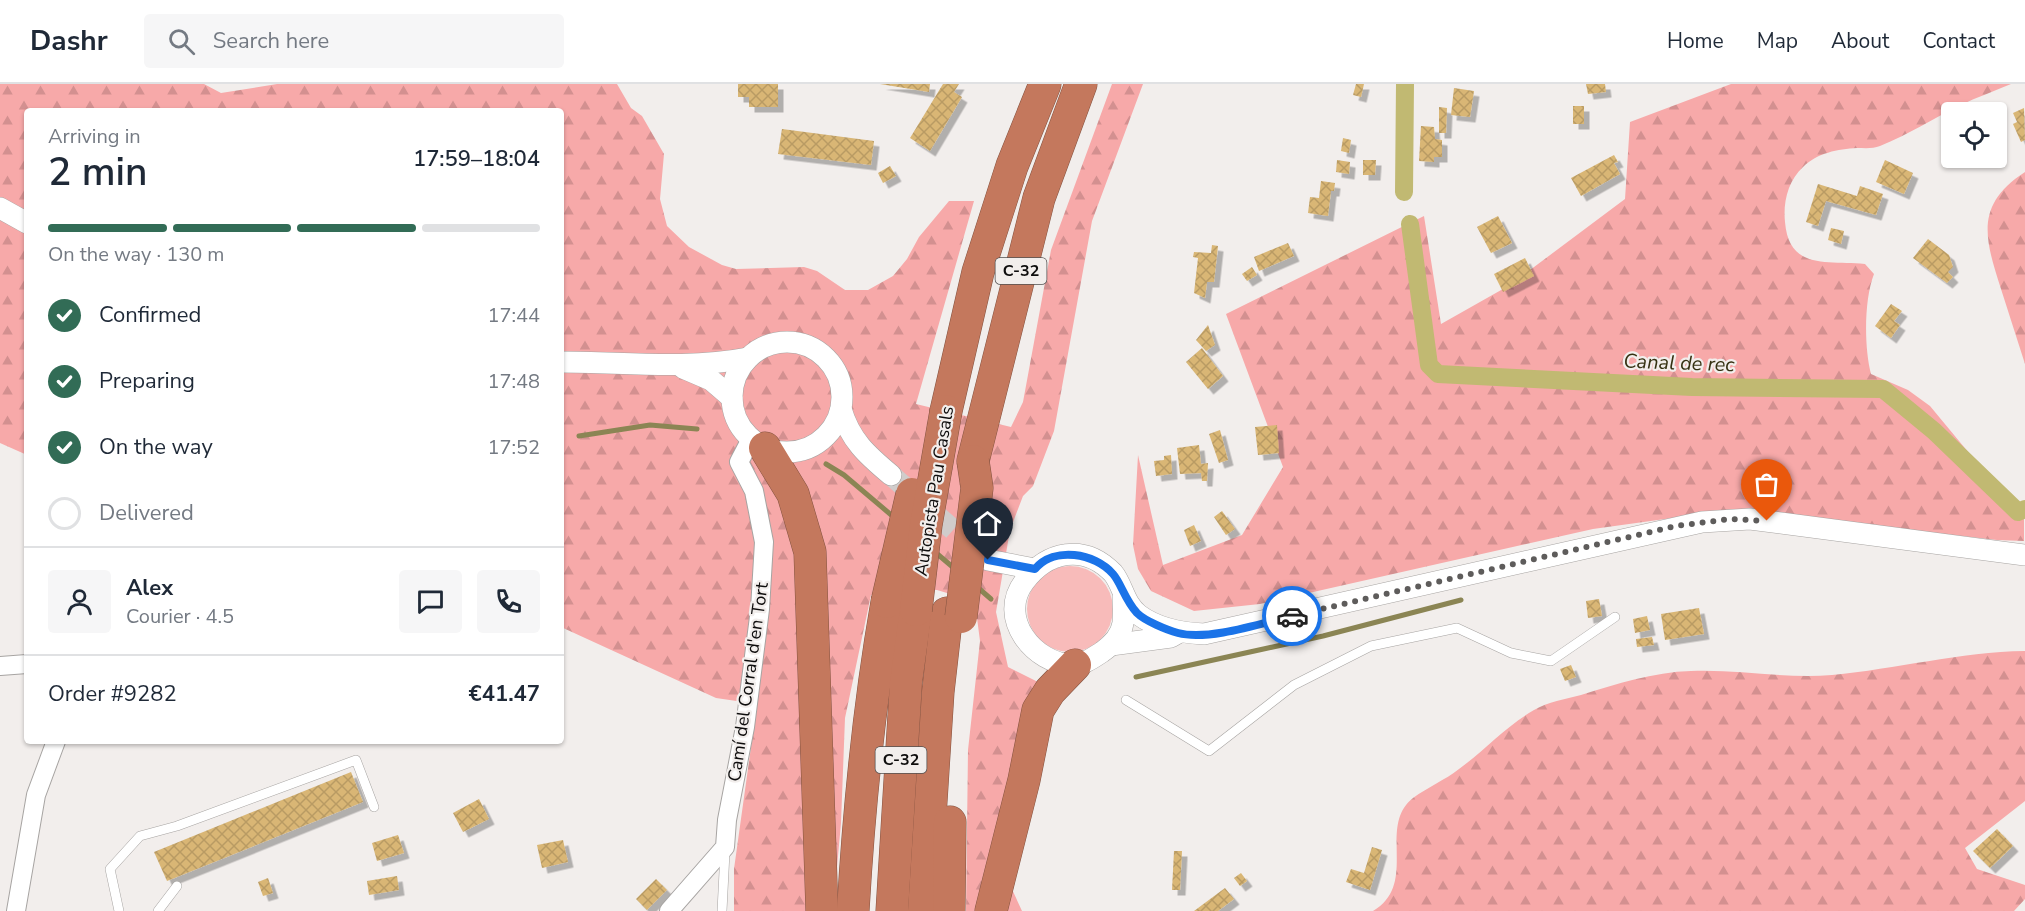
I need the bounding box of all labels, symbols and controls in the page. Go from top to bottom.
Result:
search box [144,14,564,68]
text: Dashr [30,22,108,60]
icon: search [165,25,198,58]
text: Search here [213,26,329,56]
text: Home [1667,27,1724,55]
text: Map [1757,27,1798,55]
text: About [1831,27,1889,55]
text: Contact [1922,27,1995,55]
map controls [1941,102,2007,168]
button: locate [1941,102,2007,168]
text: Arriving in [48,123,141,150]
text: 17:59–18:04 [413,144,540,174]
text: 2 min [48,146,147,199]
text: On the way · 130 m [48,241,224,268]
road number: C-32 [996,258,1046,284]
icon: check [48,299,81,332]
text: Confirmed [99,300,201,330]
text: 17:44 [487,302,540,329]
water label: Canal de rec [1623,348,1736,378]
icon: check [48,365,81,398]
text: Preparing [99,366,195,396]
text: 17:48 [487,368,540,395]
street label: Autopista Pau Casals [909,404,959,578]
icon: check [48,431,81,464]
text: On the way [99,432,213,462]
text: 17:52 [487,434,540,461]
pin [1741,459,1792,521]
icon: bag [1750,468,1783,501]
text: Delivered [99,498,194,528]
pin [962,498,1013,560]
icon: home [971,507,1004,540]
button: person [48,570,111,633]
button: chat [399,570,462,633]
button: phone [477,570,540,633]
text: Alex [126,573,173,603]
street label: Camí del Corral d'en Tort [722,580,774,783]
courier [1262,586,1322,646]
icon: car [1276,600,1309,633]
text: Courier · 4.5 [126,603,234,630]
text: Order #9282 [48,679,177,709]
text: €41.47 [469,679,540,709]
road number: C-32 [876,747,926,773]

